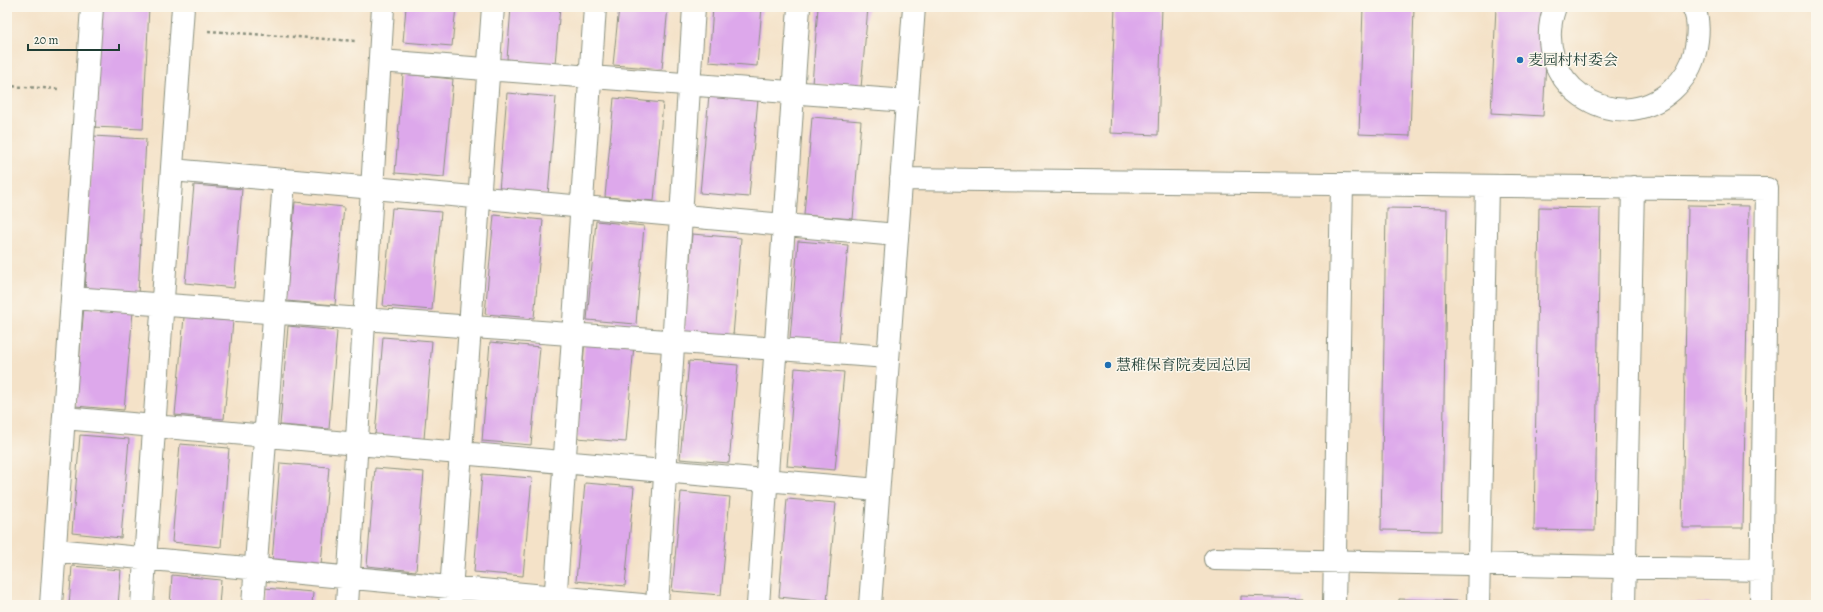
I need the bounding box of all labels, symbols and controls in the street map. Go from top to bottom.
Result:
scale bar [28,26,119,52]
text: 20 m [34,32,58,48]
place label: 麦园村村委会 [1528,50,1618,70]
marker: 麦园村村委会 [1515,55,1525,65]
place label: 慧稚保育院麦园总园 [1116,355,1251,375]
marker: 慧稚保育院麦园总园 [1103,360,1113,370]

